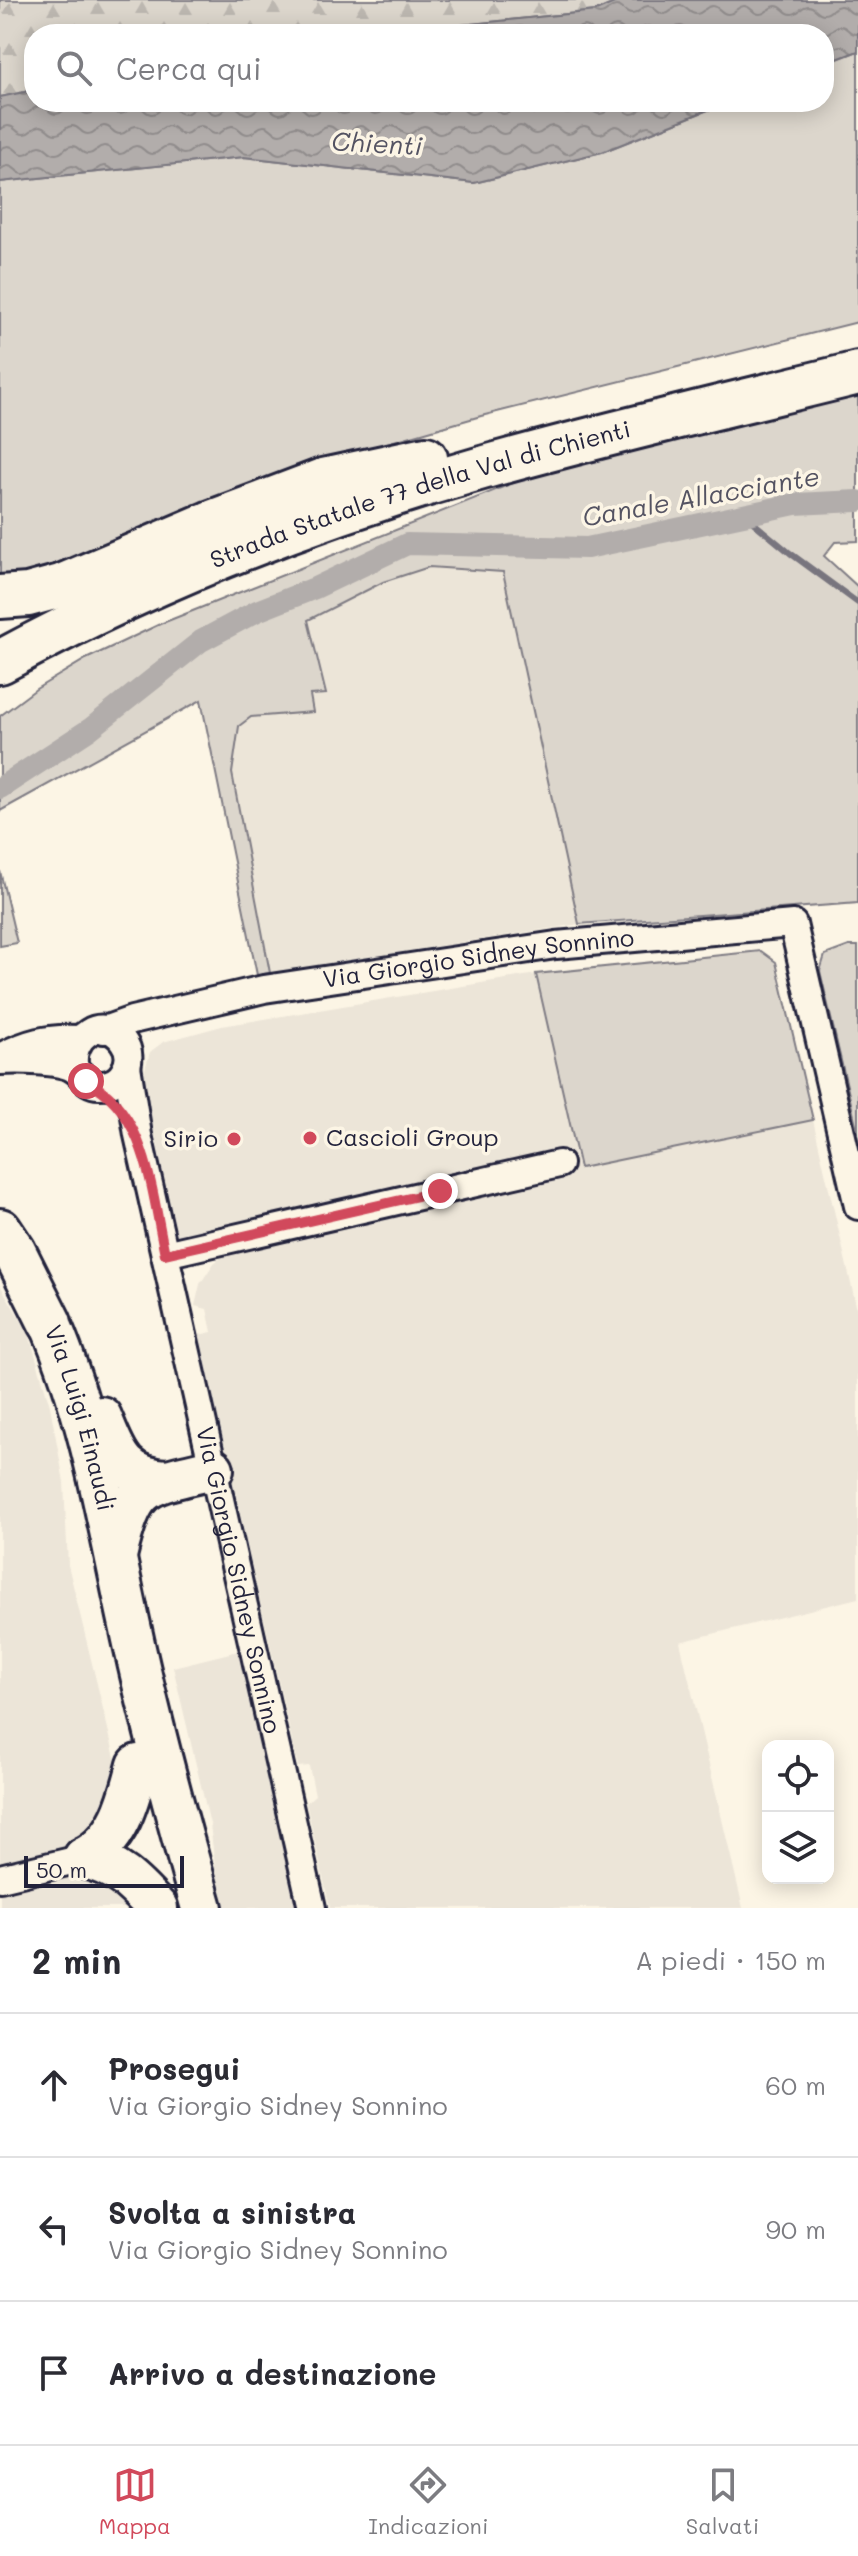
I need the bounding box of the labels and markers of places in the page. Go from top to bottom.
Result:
place label: Cascioli Group [326,1121,499,1152]
place label: Sirio [164,1122,218,1153]
marker: Cascioli Group [301,1129,319,1147]
marker: Sirio [225,1130,243,1148]

